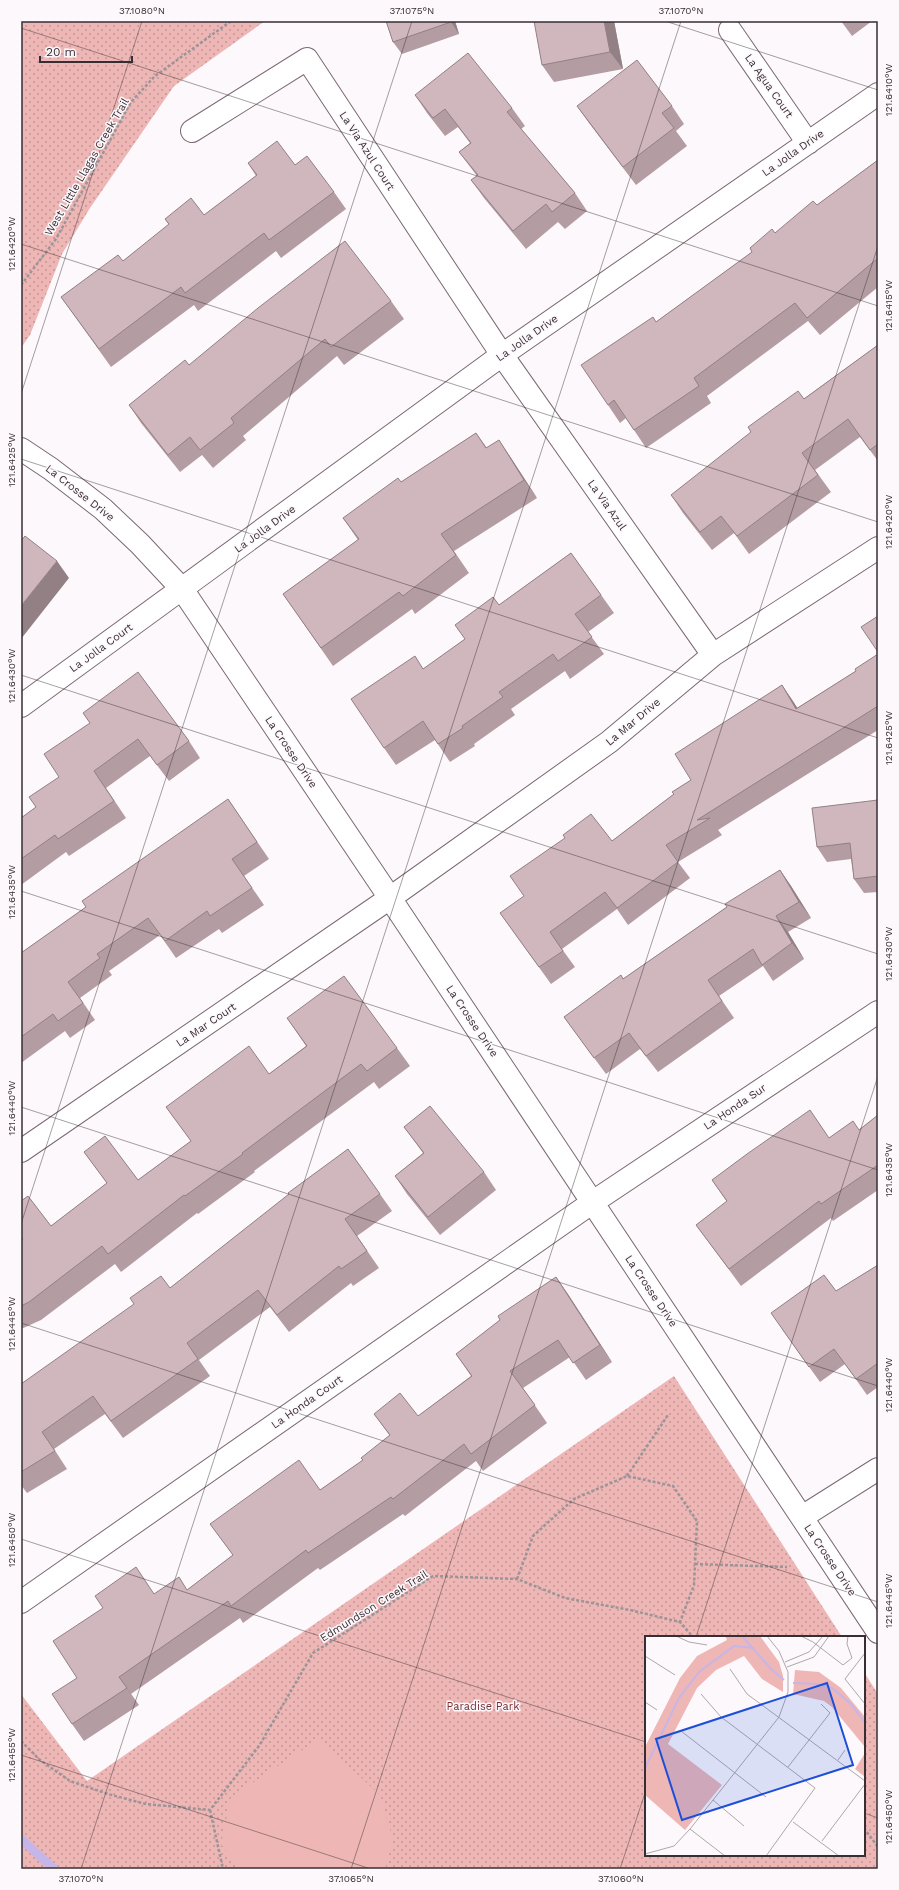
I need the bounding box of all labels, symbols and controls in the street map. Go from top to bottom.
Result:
text: 37.1080°N [119,5,165,16]
text: 37.1075°N [390,5,434,16]
text: 37.1070°N [658,5,704,16]
scale bar [40,38,132,64]
text: 20 m [46,45,76,59]
street label: La Agua Court [742,51,796,121]
text: 121.6410°W [883,63,894,116]
street label: West Little Llagas Creek Trail [42,95,132,238]
street label: La Via Azul Court [337,109,398,193]
street label: La Jolla Drive [760,127,826,179]
text: 121.6420°W [6,216,17,271]
text: 121.6415°W [883,280,894,332]
street label: La Jolla Drive [494,312,560,364]
text: 121.6425°W [6,433,17,487]
street label: La Crosse Drive [43,462,117,524]
street label: La Via Azul [585,477,629,533]
text: 121.6420°W [883,494,894,549]
street label: La Jolla Drive [232,502,298,556]
street label: La Jolla Court [67,620,135,675]
text: 121.6430°W [6,648,17,703]
street label: La Mar Drive [603,695,663,749]
text: 121.6425°W [883,711,894,765]
street label: La Crosse Drive [262,714,320,790]
text: 121.6435°W [6,865,17,919]
text: 121.6430°W [883,926,894,981]
street label: La Crosse Drive [443,983,501,1059]
street label: La Mar Court [174,1000,239,1050]
text: 121.6440°W [6,1080,17,1135]
street label: La Honda Sur [701,1081,769,1133]
text: 121.6435°W [883,1143,894,1197]
street label: La Crosse Drive [622,1253,680,1329]
text: 121.6445°W [6,1296,17,1351]
text: 121.6440°W [883,1357,894,1412]
street label: La Honda Court [269,1372,345,1431]
text: 121.6450°W [6,1512,17,1567]
street label: La Crosse Drive [801,1522,859,1598]
street label: Edmundson Creek Trail [318,1567,431,1644]
text: 121.6445°W [883,1573,894,1628]
inset map [645,1636,865,1856]
park label: Paradise Park [447,1700,519,1713]
text: 121.6455°W [6,1728,17,1782]
text: 121.6450°W [883,1789,894,1844]
text: 37.1070°N [58,1873,104,1884]
text: 37.1065°N [328,1873,374,1884]
text: 37.1060°N [598,1873,644,1884]

